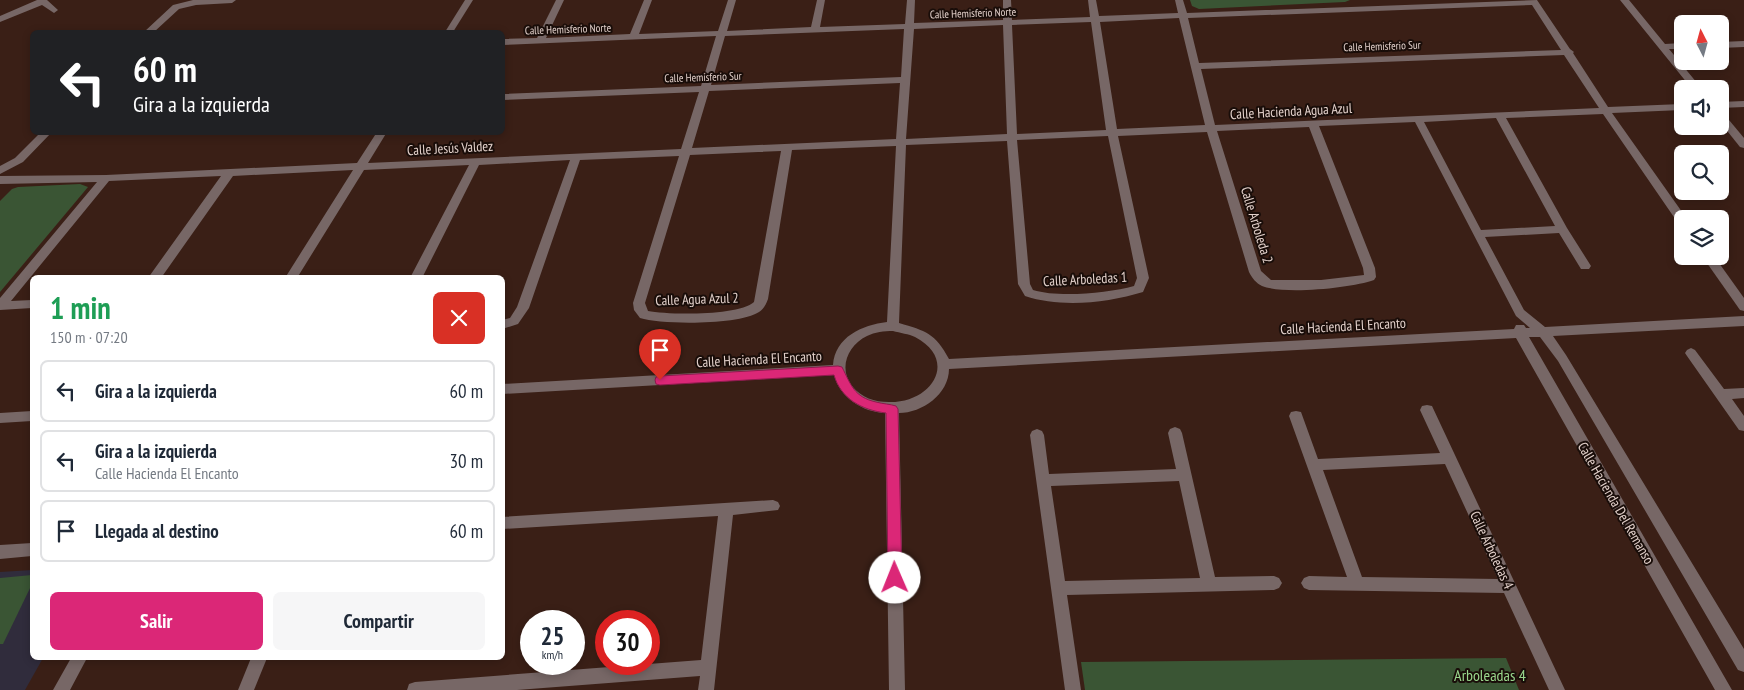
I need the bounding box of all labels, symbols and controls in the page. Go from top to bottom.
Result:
street label: Calle Hemisferio Norte [930,4,1017,21]
north arrow [1674,15,1729,70]
map controls [1674,15,1729,265]
street label: Calle Hemisferio Norte [525,20,612,37]
street label: Calle Hemisferio Sur [1343,38,1421,54]
text: 60 m [133,46,197,92]
icon: left [50,50,115,115]
street label: Calle Hemisferio Sur [664,69,742,85]
button: sound [1674,80,1729,135]
text: Gira a la izquierda [133,90,270,118]
street label: Calle Hacienda Agua Azul [1230,99,1353,123]
street label: Calle Jesús Valdez [407,137,493,159]
button: search [1674,145,1729,200]
street label: Calle Arboleda 2 [1237,184,1277,266]
button: layers [1674,210,1729,265]
street label: Calle Arboledas 1 [1043,268,1127,290]
text: 1 min [50,288,111,327]
street label: Calle Agua Azul 2 [655,289,739,309]
button: close [433,292,485,344]
street label: Calle Hacienda El Encanto [1280,314,1406,338]
text: 150 m · 07:20 [50,327,128,347]
pin [639,329,681,380]
icon: arrive [646,336,674,364]
street label: Calle Hacienda El Encanto [696,347,822,371]
icon: left [52,377,80,405]
text: Gira a la izquierda [95,379,217,403]
text: 60 m [450,379,483,403]
text: Gira a la izquierda [95,439,217,463]
street label: Calle Hacienda Del Remanso [1574,439,1658,567]
icon: left [52,447,80,475]
text: 30 m [450,449,483,473]
text: Calle Hacienda El Encanto [95,463,239,483]
street label: Calle Arboledas 4 [1466,508,1518,593]
icon: arrive [52,517,80,545]
text: Llegada al destino [95,519,219,543]
text: 60 m [450,519,483,543]
position arrow [868,551,920,603]
button: Salir [50,592,263,650]
button: Compartir [273,592,485,650]
speed limit sign: 30 [595,610,660,675]
text: 25 [541,620,564,652]
text: km/h [542,647,563,662]
park label: Arboleadas 4 [1454,665,1526,685]

